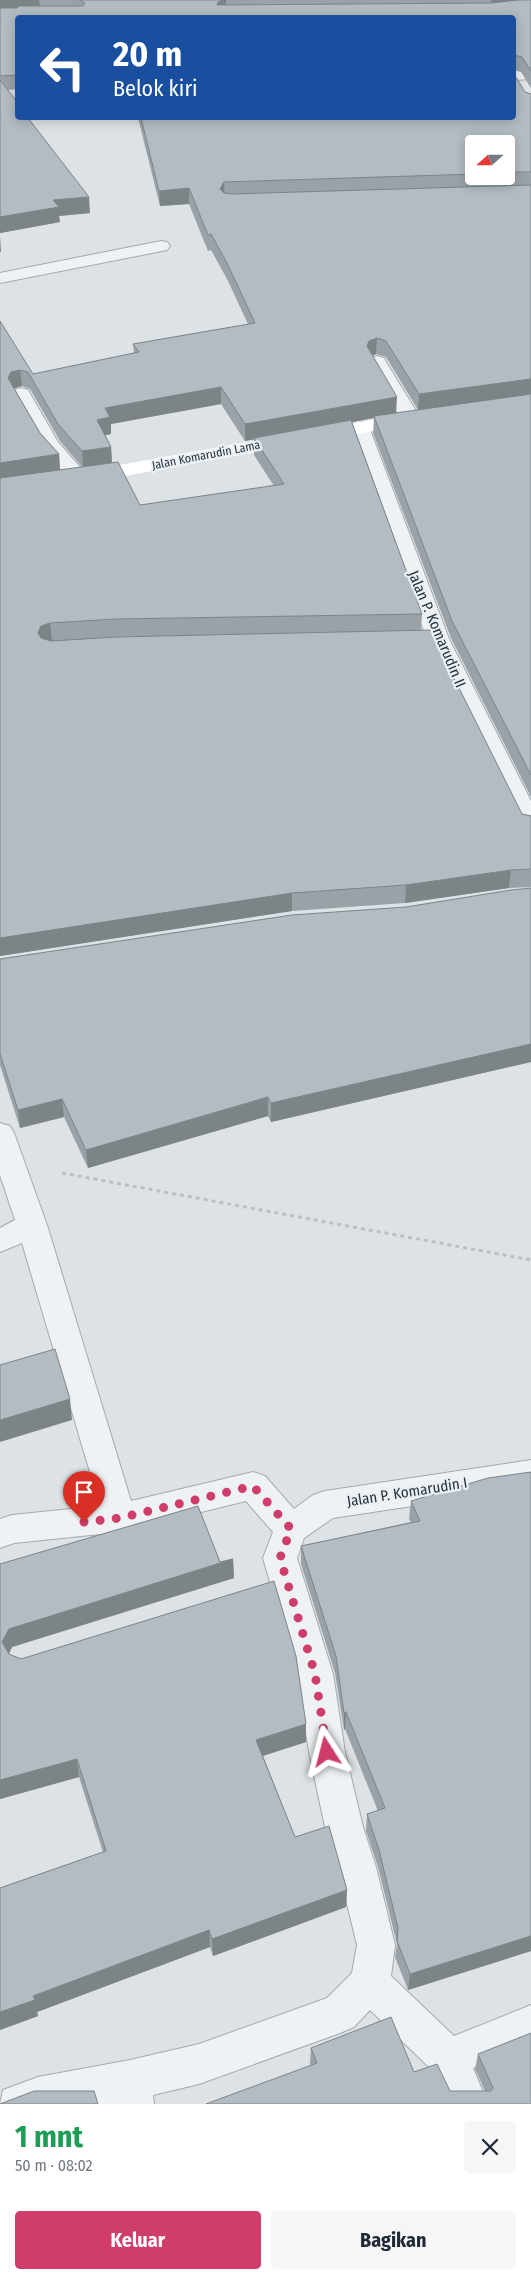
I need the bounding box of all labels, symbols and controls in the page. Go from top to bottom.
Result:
text: 20 m [113,33,182,75]
icon: left [30,35,95,100]
text: Belok kiri [113,75,198,102]
north arrow [465,135,515,185]
map controls [465,135,515,185]
street label: Jalan Komarudin Lama [151,438,261,472]
street label: Jalan P. Komarudin II [404,568,470,690]
pin [63,1471,105,1522]
street label: Jalan P. Komarudin I [346,1474,468,1510]
icon: arrive [70,1478,98,1506]
position arrow [300,1725,352,1777]
text: 1 mnt [15,2119,83,2155]
button: close [464,2121,516,2173]
text: 50 m · 08:02 [15,2156,93,2175]
button: Keluar [15,2211,261,2269]
button: Bagikan [271,2211,516,2269]

